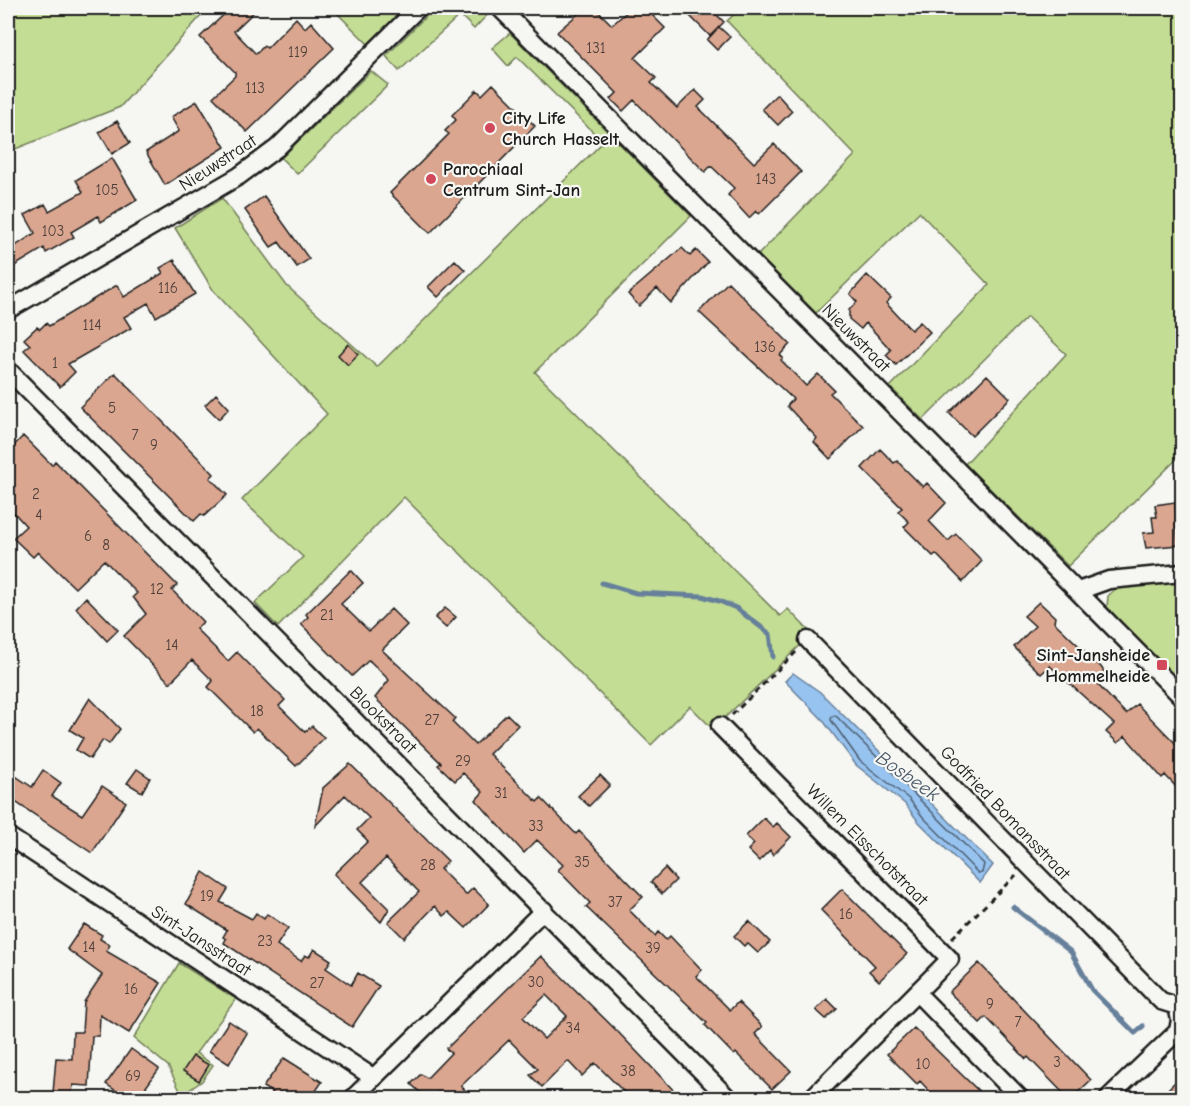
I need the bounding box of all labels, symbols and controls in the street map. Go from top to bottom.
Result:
house number: 131 [586,39,606,57]
house number: 119 [288,43,308,61]
house number: 113 [245,79,265,97]
place label: City Life Church Hasselt [502,108,620,150]
marker: City Life Church Hasselt [483,121,497,135]
street label: Nieuwstraat [175,130,261,196]
place label: Parochiaal Centrum Sint-Jan [443,159,580,201]
house number: 143 [756,170,776,188]
marker: Parochiaal Centrum Sint-Jan [424,172,438,186]
house number: 105 [95,181,119,199]
house number: 103 [42,222,64,240]
house number: 116 [158,279,178,297]
street label: Nieuwstraat [817,299,895,377]
house number: 114 [82,316,102,334]
house number: 136 [754,338,776,356]
house number: 1 [52,354,58,372]
house number: 5 [108,399,116,417]
house number: 7 [131,426,139,444]
house number: 9 [150,436,158,454]
house number: 2 [32,485,40,503]
house number: 4 [35,506,43,524]
house number: 6 [84,527,92,545]
house number: 8 [102,536,110,554]
house number: 12 [150,580,164,598]
house number: 21 [320,606,334,624]
house number: 14 [165,636,179,654]
place label: Sint-Jansheide Hommelheide [1037,645,1150,687]
marker: Sint-Jansheide Hommelheide [1155,658,1169,672]
street label: Blookstraat [345,682,421,758]
house number: 18 [250,702,264,720]
house number: 27 [425,711,439,729]
street label: Godfried Bomansstraat [936,742,1075,885]
water label: Bosbeek [872,746,944,806]
house number: 29 [455,752,471,770]
street label: Willem Elsschotstraat [802,780,933,911]
house number: 31 [494,784,508,802]
house number: 33 [528,817,544,835]
house number: 35 [574,853,590,871]
house number: 28 [420,856,436,874]
house number: 19 [200,887,214,905]
house number: 37 [608,893,622,911]
street label: Sint-Jansstraat [147,901,255,981]
house number: 16 [839,905,853,923]
house number: 23 [257,932,273,950]
house number: 14 [82,938,96,956]
house number: 39 [645,939,661,957]
house number: 30 [528,973,544,991]
house number: 27 [310,974,324,992]
house number: 16 [124,980,138,998]
house number: 9 [986,995,994,1013]
house number: 7 [1014,1013,1022,1031]
house number: 34 [566,1019,580,1037]
house number: 3 [1053,1053,1061,1071]
house number: 10 [915,1055,931,1073]
house number: 38 [620,1062,636,1080]
house number: 69 [125,1067,141,1085]

